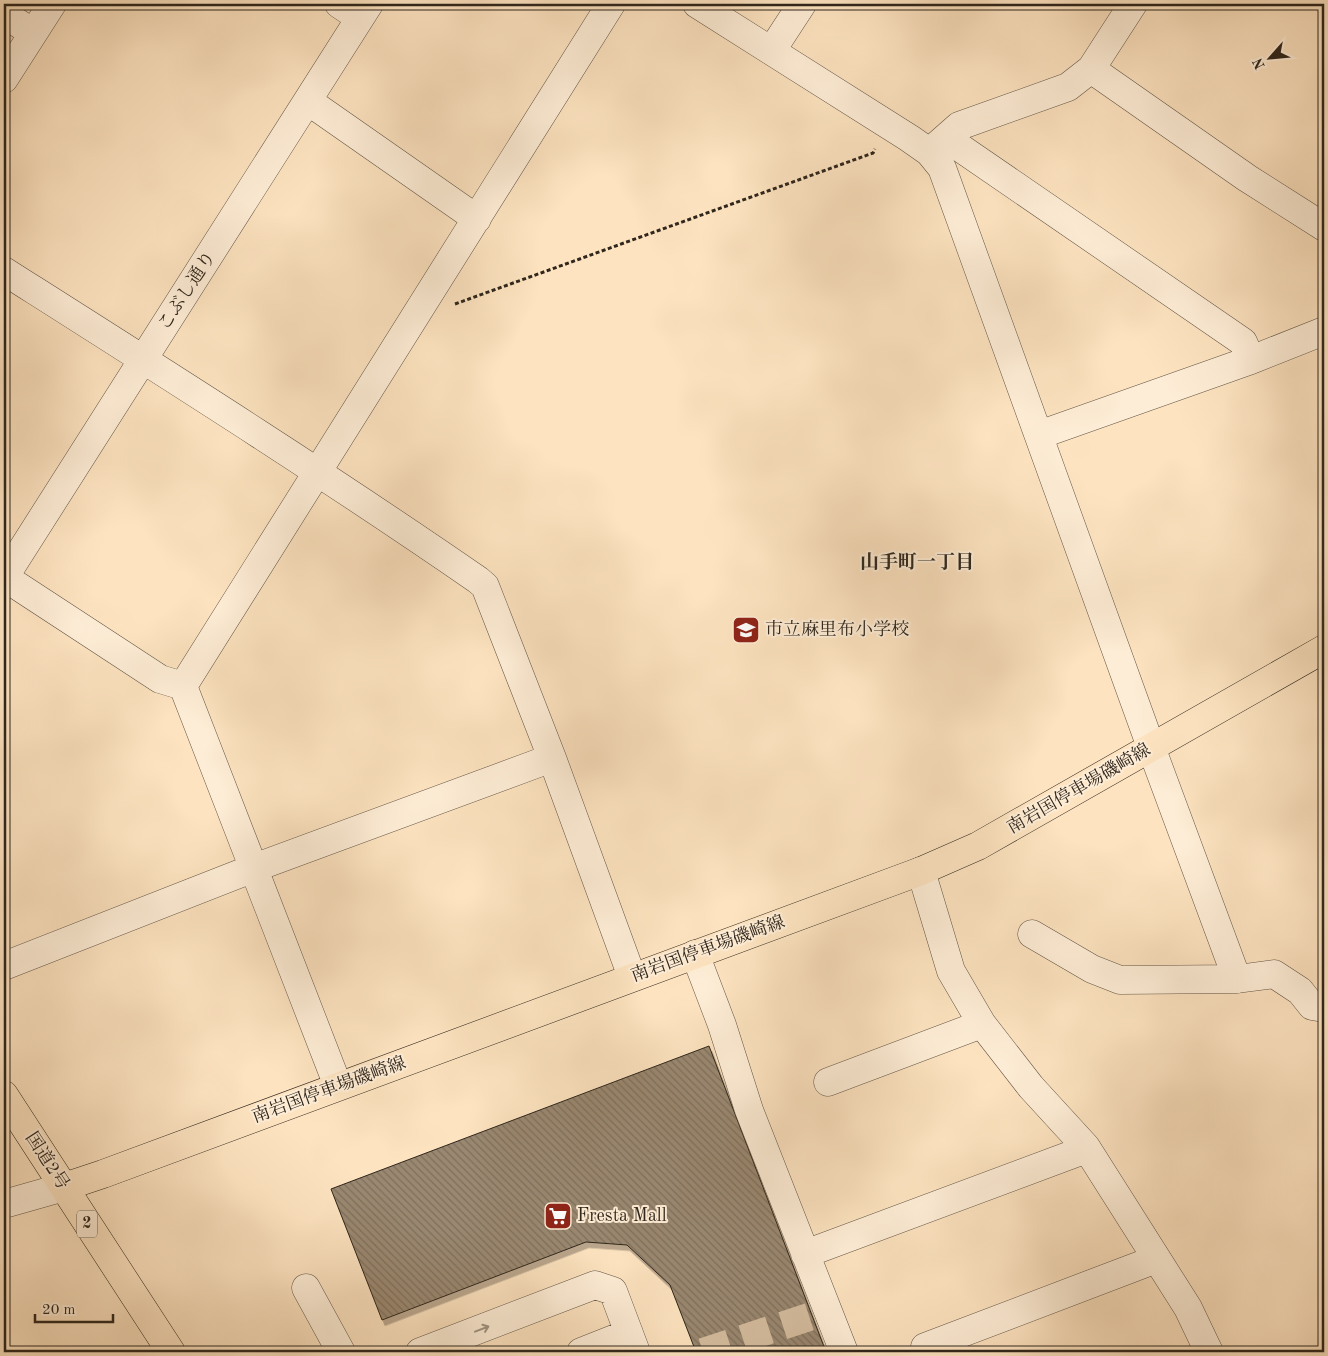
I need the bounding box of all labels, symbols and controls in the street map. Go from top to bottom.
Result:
north arrow [1246,32,1296,82]
text: N [1251,55,1268,71]
street label: こぶし通り [154,248,219,334]
district label: 山手町一丁目 [860,551,974,573]
school or university icon: 市立麻里布小学校 [731,615,761,645]
place label: 市立麻里布小学校 [765,619,909,639]
street label: 南岩国停車場磯崎線 [1003,739,1154,837]
street label: 南岩国停車場磯崎線 [628,911,787,985]
street label: 南岩国停車場磯崎線 [249,1052,408,1126]
street label: 国道2号 [22,1128,74,1193]
supermarket icon: Fresta Mall [543,1201,573,1231]
place label: Fresta Mall [577,1207,667,1225]
road number: 2 [77,1210,97,1238]
scale bar [35,1291,112,1323]
text: 20 m [42,1303,76,1318]
one-way arrow [474,1323,489,1333]

